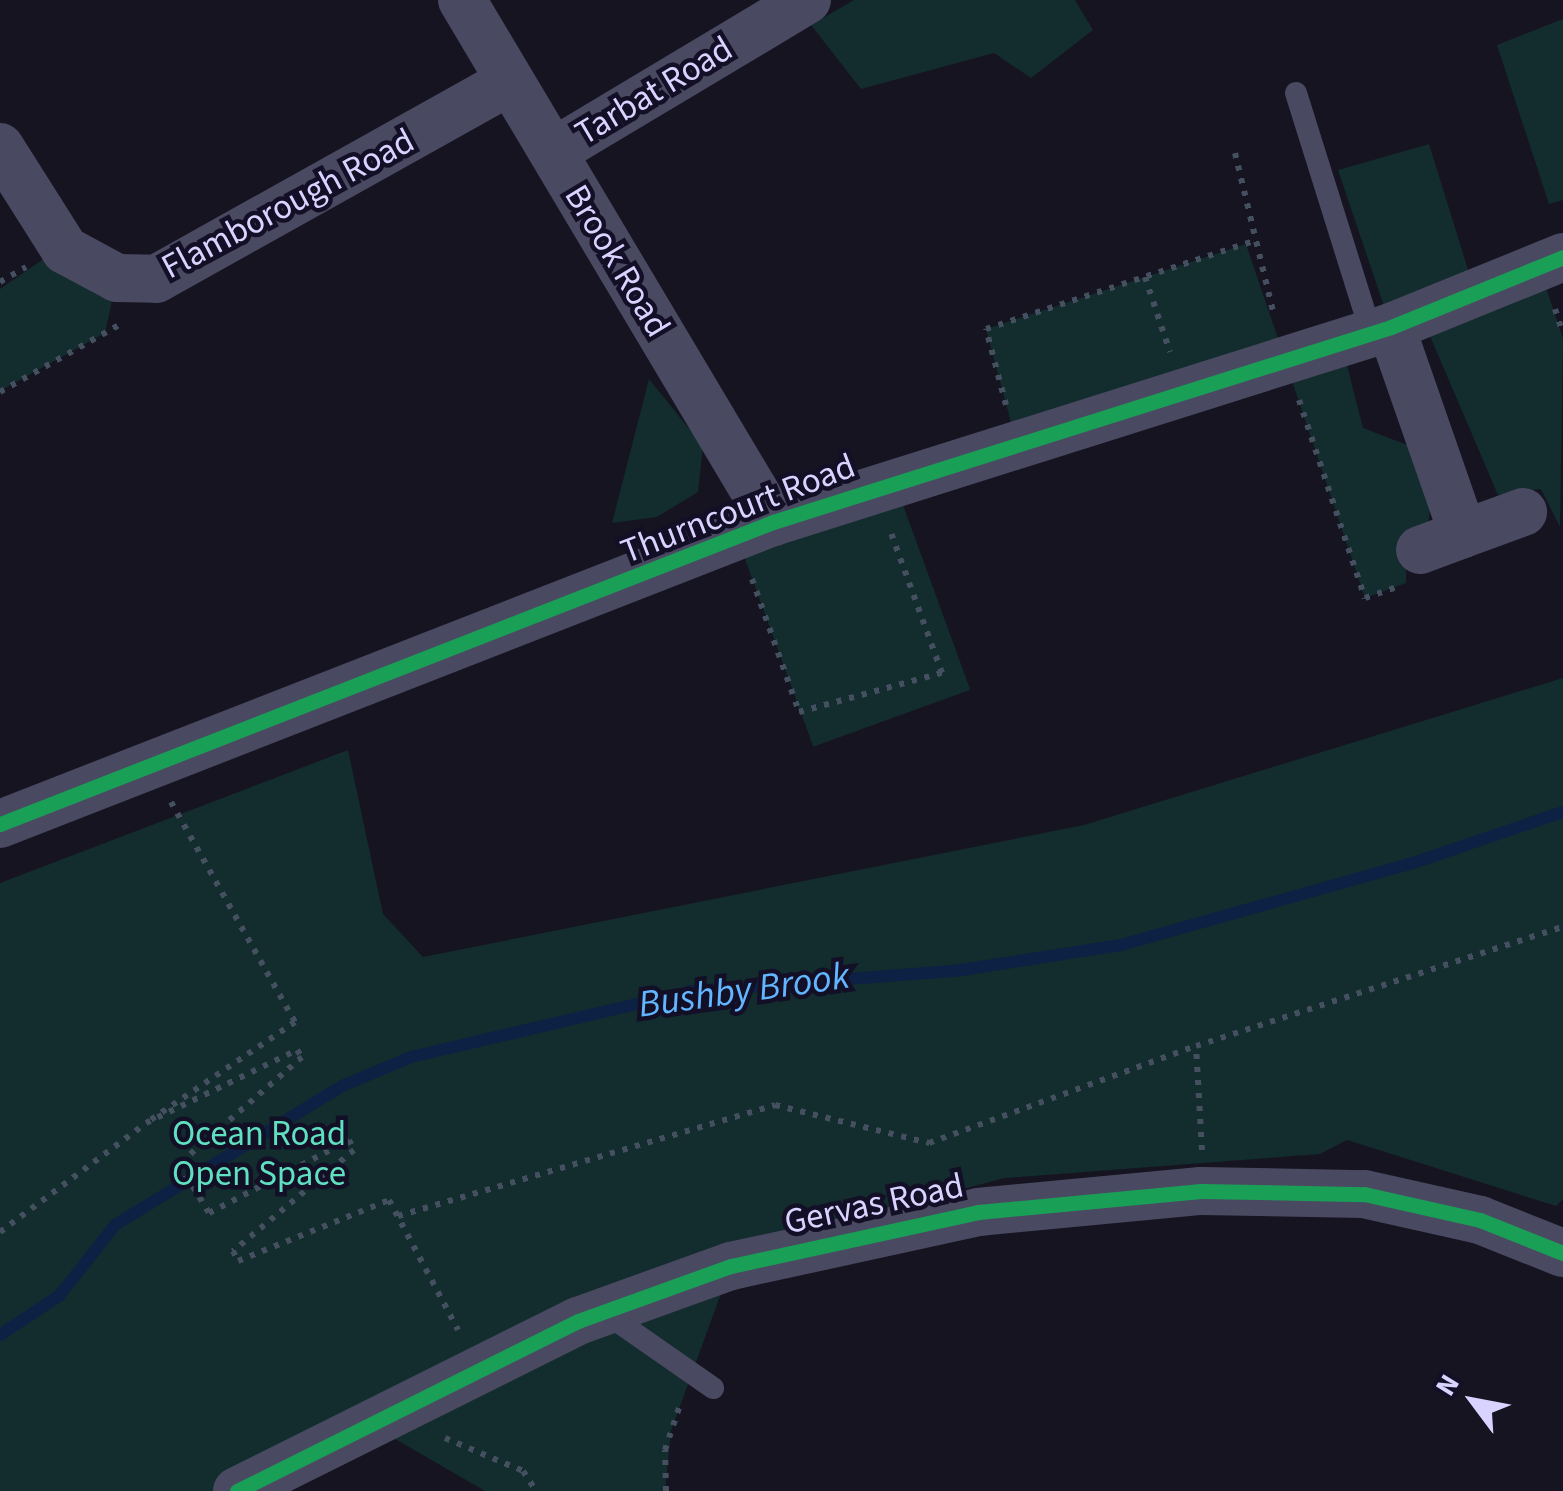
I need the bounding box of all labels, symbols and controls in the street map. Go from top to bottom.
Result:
street label: Tarbat Road [568,28,740,154]
street label: Flamborough Road [155,120,421,288]
street label: Brook Road [555,177,679,345]
street label: Thurncourt Road [615,445,861,573]
water label: Bushby Brook [636,954,852,1028]
park label: Ocean Road Open Space [172,1113,346,1195]
street label: Gervas Road [781,1165,967,1243]
north arrow [1423,1351,1523,1451]
text: N [1426,1367,1469,1404]

